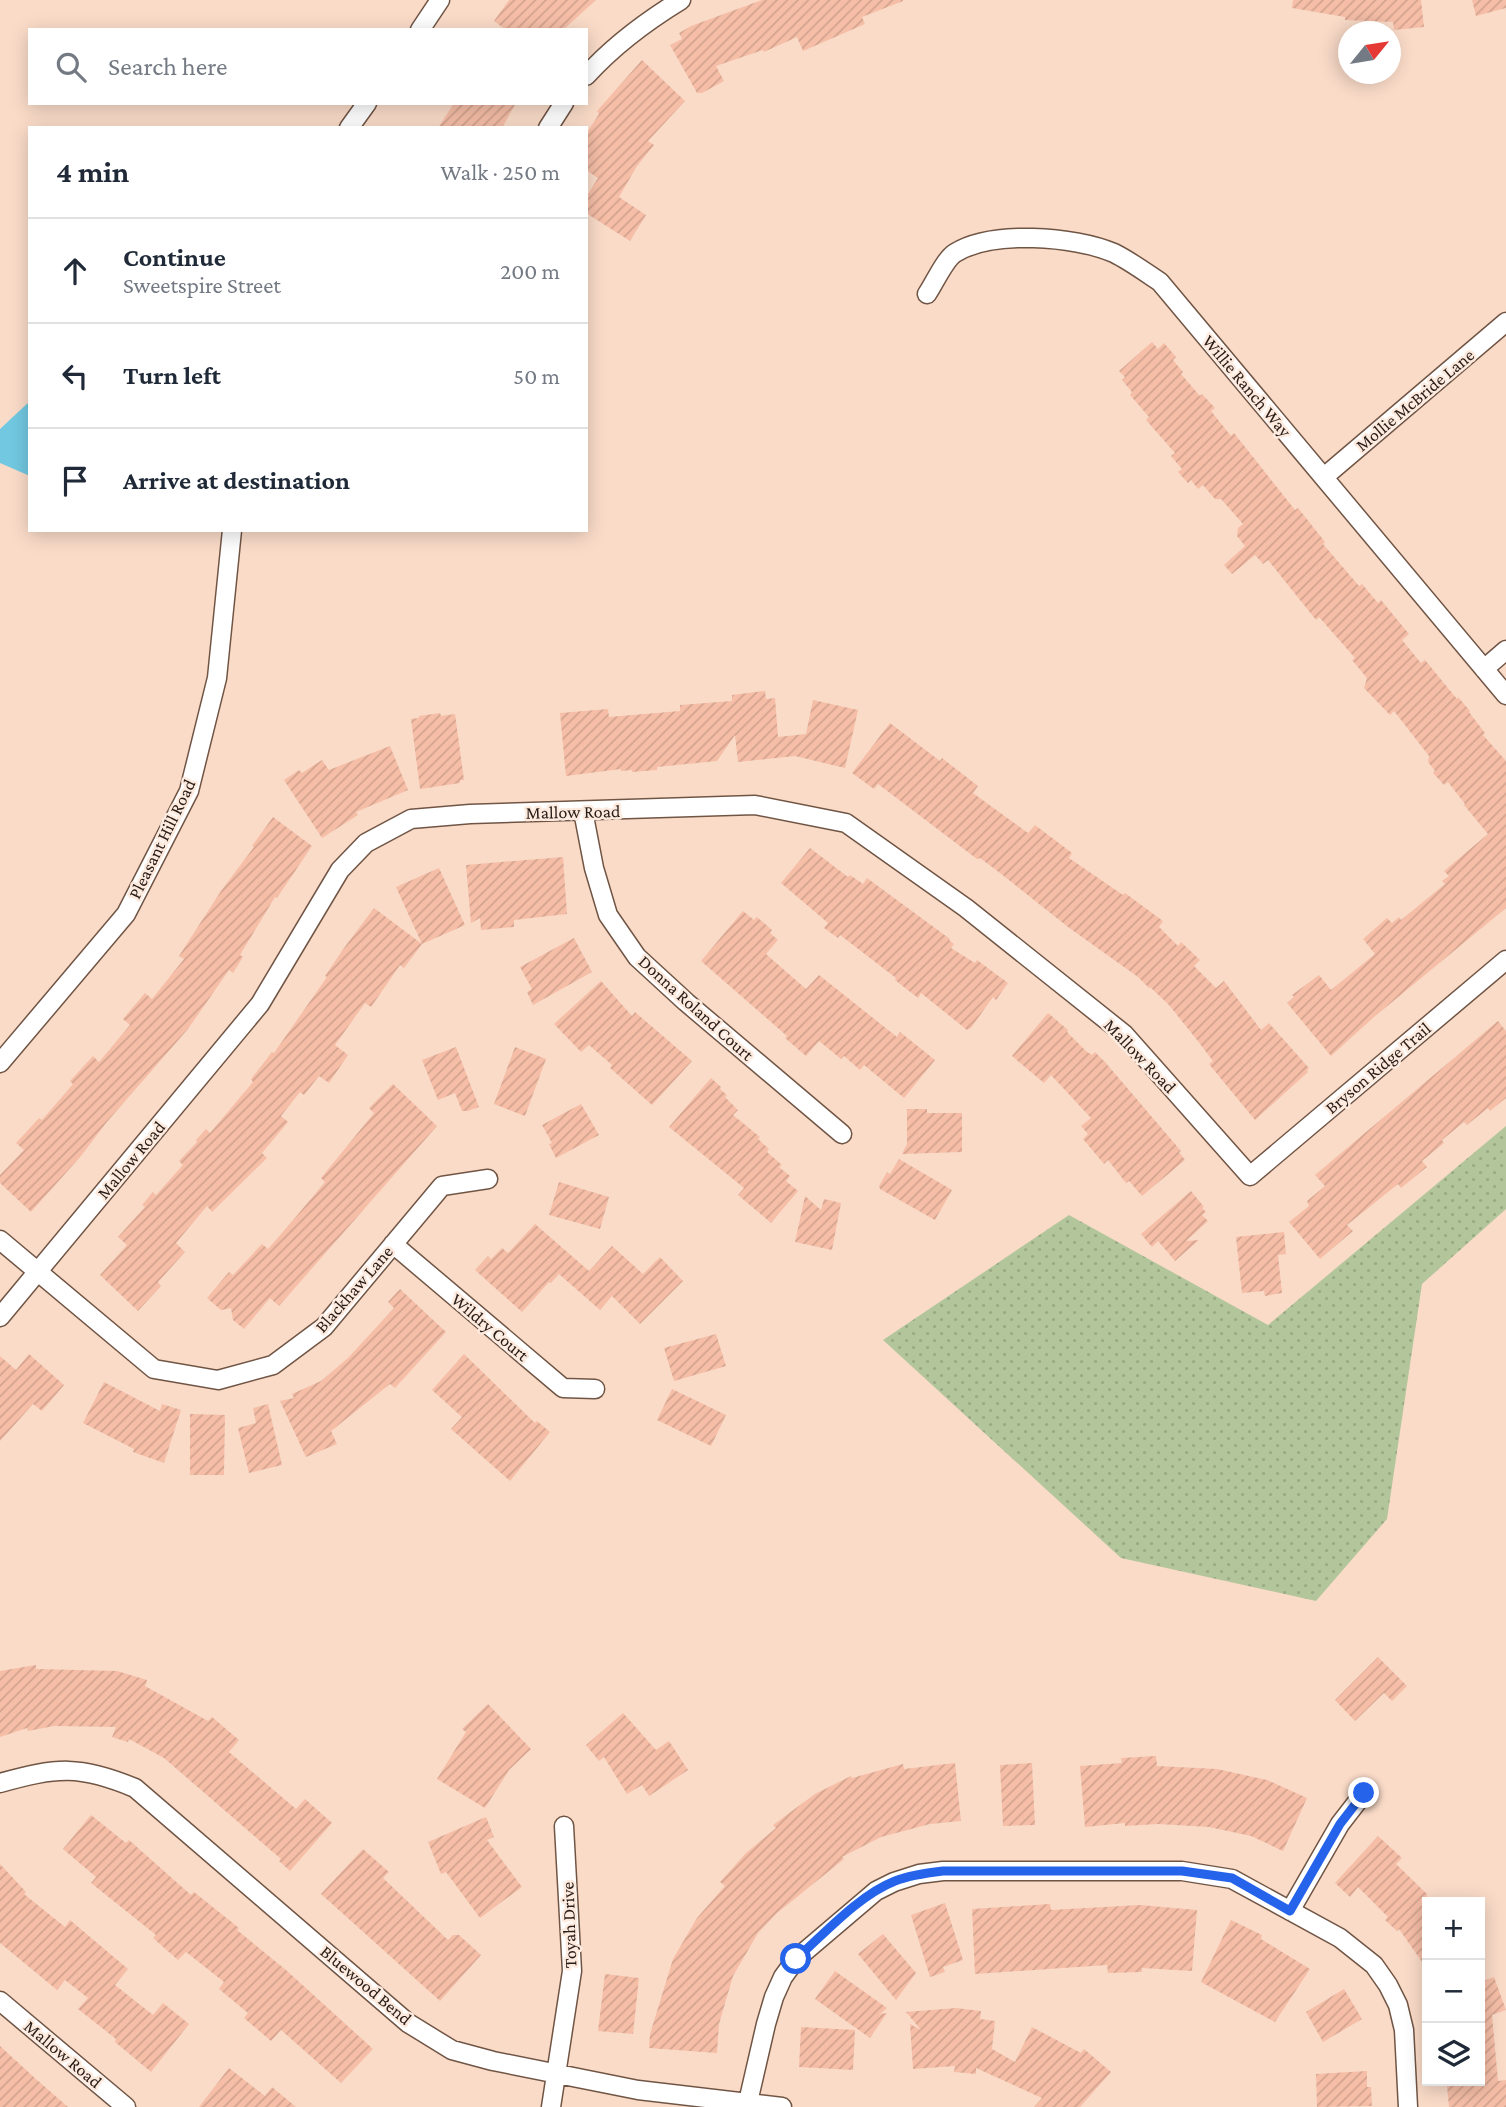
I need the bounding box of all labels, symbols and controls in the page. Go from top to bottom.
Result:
north arrow [1338,21,1401,84]
search box [28,28,588,105]
icon: search [52,48,90,86]
text: Search here [108,52,227,81]
text: 4 min [56,155,129,188]
text: Walk · 250 m [440,159,560,185]
text: Continue [123,243,226,272]
icon: ahead [56,252,94,290]
text: 200 m [500,258,560,284]
text: Sweetspire Street [123,272,281,298]
street label: Willie Ranch Way [1199,331,1296,442]
street label: Mollie McBride Lane [1352,345,1478,455]
icon: left [56,357,94,395]
text: Turn left [123,361,221,390]
text: 50 m [513,363,560,389]
icon: arrive [56,462,94,500]
text: Arrive at destination [123,466,350,495]
street label: Pleasant Hill Road [124,776,200,902]
street label: Mallow Road [525,801,621,823]
street label: Donna Roland Court [634,951,758,1066]
street label: Mallow Road [1100,1015,1180,1097]
street label: Bryson Ridge Trail [1321,1018,1435,1118]
street label: Mallow Road [93,1117,169,1203]
street label: Blackhaw Lane [311,1242,397,1336]
street label: Wildry Court [447,1289,533,1366]
route end [1348,1777,1379,1808]
street label: Toyah Drive [557,1881,581,1969]
map controls [1422,1897,1485,2086]
button: + [1422,1897,1485,1960]
street label: Bluewood Bend [316,1941,416,2029]
route start [780,1943,811,1974]
button: − [1422,1960,1485,2023]
street label: Mallow Road [20,2016,106,2092]
button: layers [1422,2023,1485,2086]

